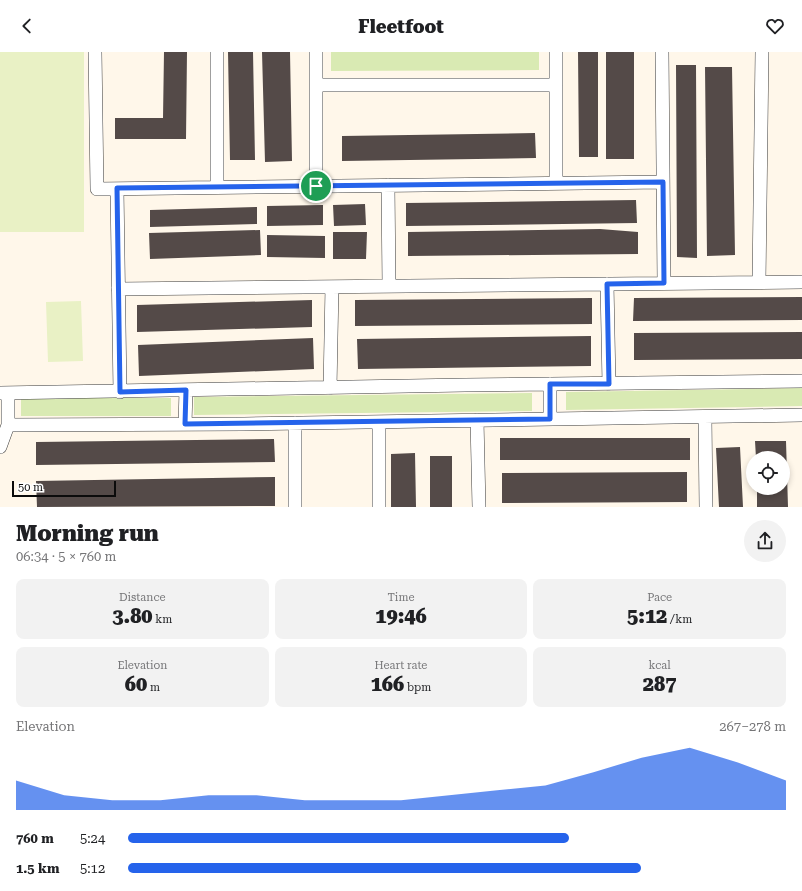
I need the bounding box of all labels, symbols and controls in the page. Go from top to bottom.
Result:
icon: back [16,15,38,37]
icon: heart [764,15,786,37]
text: Fleetfoot [358,16,444,37]
pin [299,169,333,203]
icon: arrive [305,175,327,197]
map controls [746,451,790,495]
button: locate [746,451,790,495]
scale bar [12,479,116,498]
text: 50 m [18,481,43,494]
button: share [744,520,786,562]
text: Morning run [16,521,159,546]
text: 06:34 · 5 × 760 m [16,549,116,564]
text: Distance [119,591,166,604]
text: Time [388,591,414,604]
text: Pace [647,591,672,604]
text: 3.80 [112,604,153,628]
text: 19:46 [375,604,427,628]
text: 5:12 [627,604,667,628]
text: km [153,613,172,626]
text: /km [667,613,692,626]
text: Elevation [117,659,167,672]
text: Heart rate [375,659,427,672]
text: kcal [649,659,671,672]
text: 60 [125,672,147,696]
text: 166 [371,672,404,696]
text: 287 [643,672,676,696]
text: m [147,681,160,694]
text: bpm [404,681,431,694]
text: Elevation [16,719,75,734]
text: 267–278 m [719,719,786,734]
text: 760 m [16,831,54,846]
text: 5:24 [80,831,105,846]
text: 1.5 km [16,861,59,876]
text: 5:12 [80,861,105,876]

